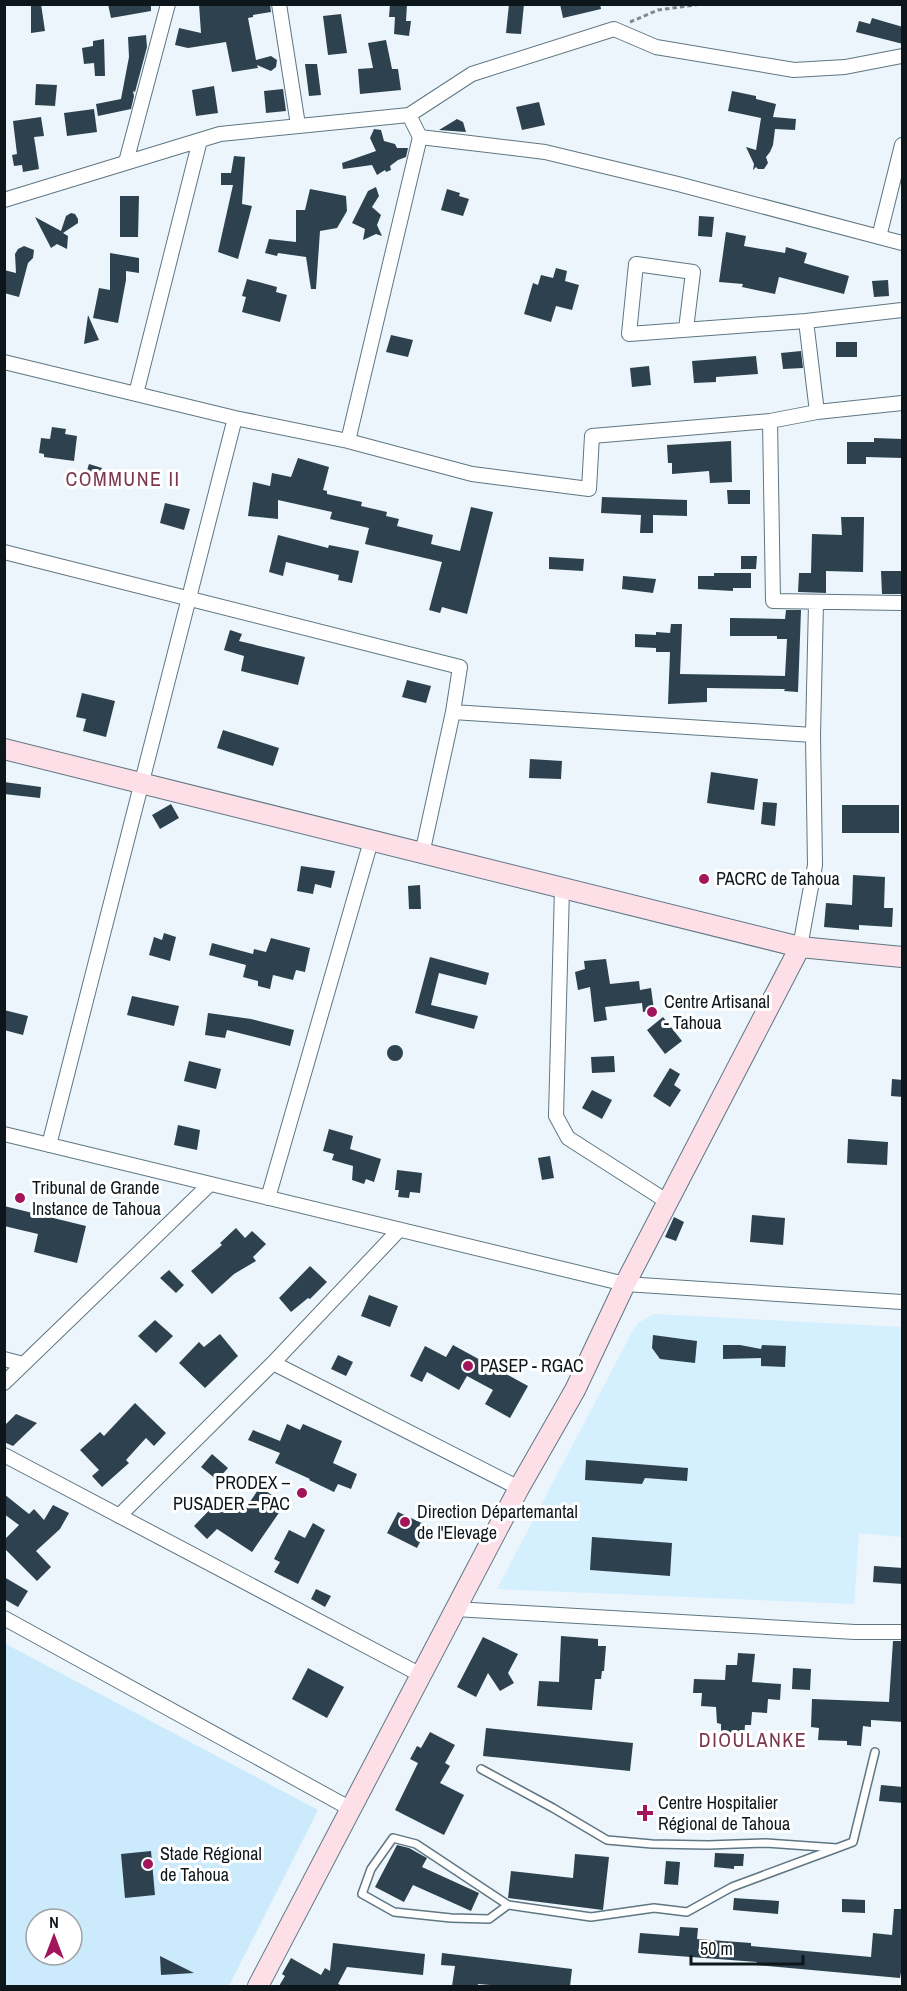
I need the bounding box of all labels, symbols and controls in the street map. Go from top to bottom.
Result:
district label: COMMUNE II [65,465,181,492]
place label: PACRC de Tahoua [716,866,840,891]
marker: PACRC de Tahoua [697,872,711,886]
place label: Centre Artisanal - Tahoua [664,989,770,1035]
marker: Centre Artisanal - Tahoua [645,1005,659,1019]
place label: Tribunal de Grande Instance de Tahoua [32,1175,161,1221]
marker: Tribunal de Grande Instance de Tahoua [13,1191,27,1205]
place label: PASEP - RGAC [480,1353,584,1378]
marker: PASEP - RGAC [461,1359,475,1373]
place label: PRODEX – PUSADER – PAC [173,1470,291,1516]
marker: PRODEX – PUSADER – PAC [295,1486,309,1500]
place label: Direction Départemantal de l'Elevage [417,1499,578,1545]
marker: Direction Départemantal de l'Elevage [398,1515,412,1529]
district label: DIOULANKE [699,1726,807,1753]
place label: Centre Hospitalier Régional de Tahoua [658,1790,790,1836]
marker: Centre Hospitalier Régional de Tahoua [636,1804,654,1822]
place label: Stade Régional de Tahoua [160,1841,262,1887]
marker: Stade Régional de Tahoua [141,1857,155,1871]
north arrow [24,1907,84,1967]
text: N [49,1911,59,1933]
scale bar [691,1928,804,1966]
text: 50 m [700,1936,733,1961]

